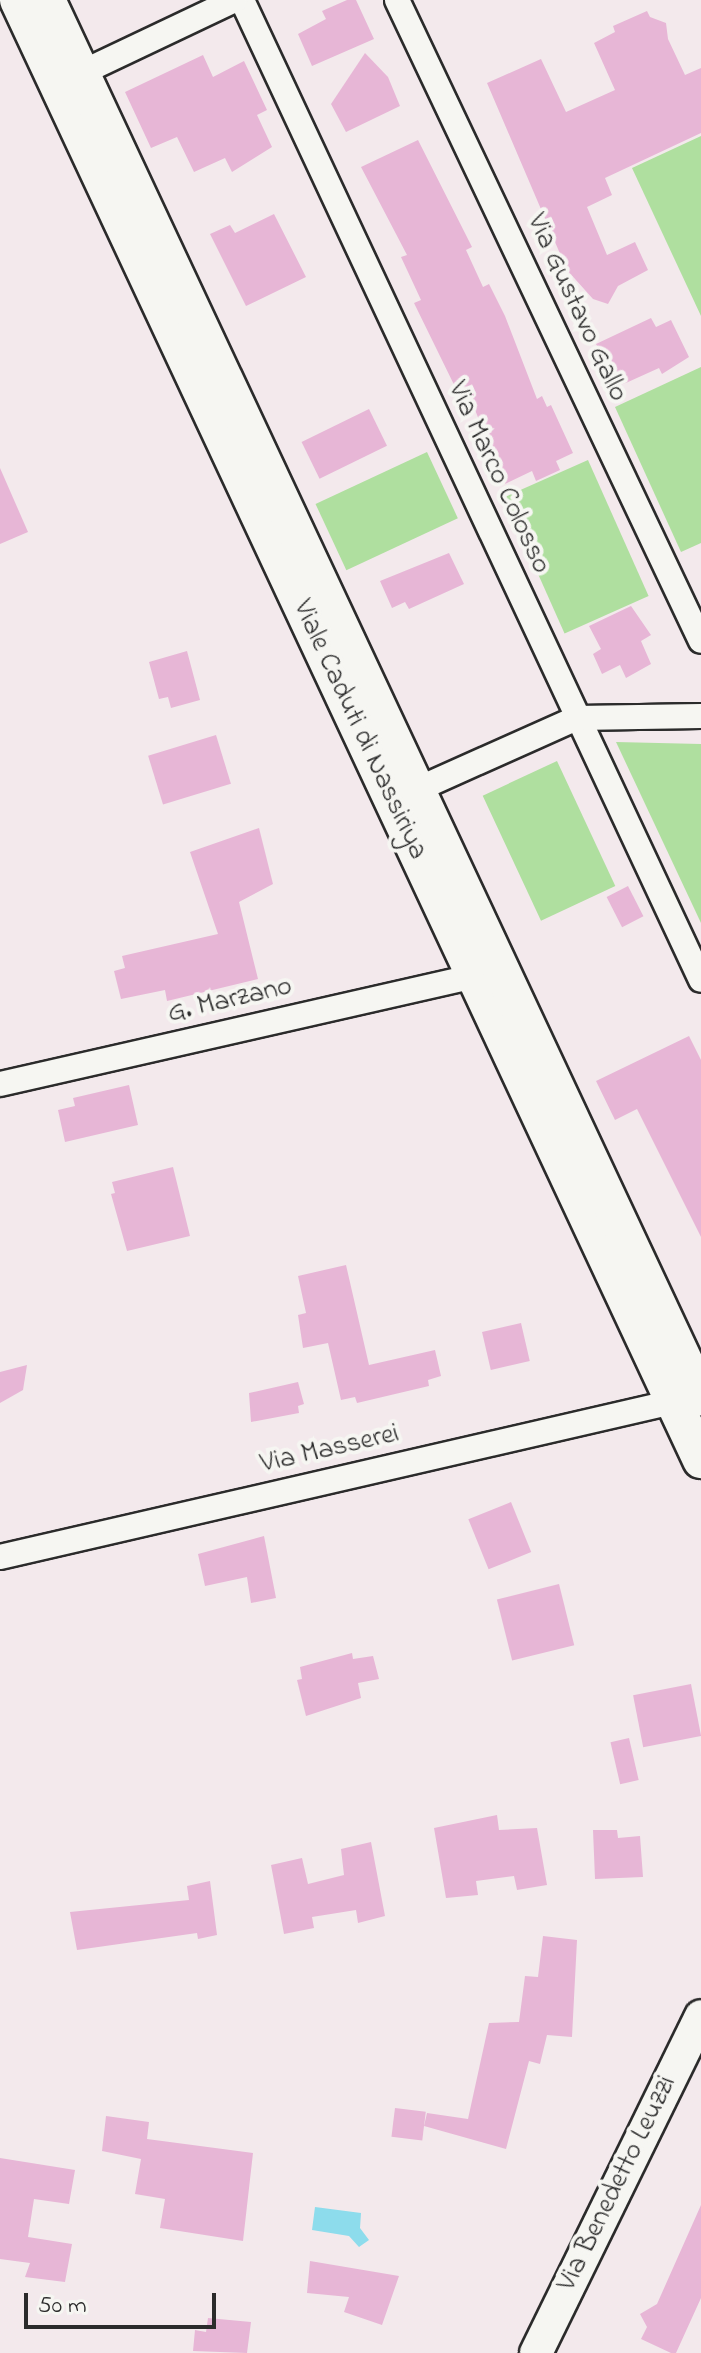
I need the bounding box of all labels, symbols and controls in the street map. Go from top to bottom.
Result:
street label: Via Gustavo Gallo [518,209,634,407]
street label: Via Marco Colosso [439,377,557,579]
street label: Viale Caduti di Nassiriya [284,595,434,865]
street label: G. Marzano [165,970,295,1032]
street label: Via Masserei [257,1418,403,1482]
street label: Via Benedetto Leuzzi [551,2071,685,2297]
scale bar [28,2277,220,2327]
text: 50 m [38,2289,87,2324]

